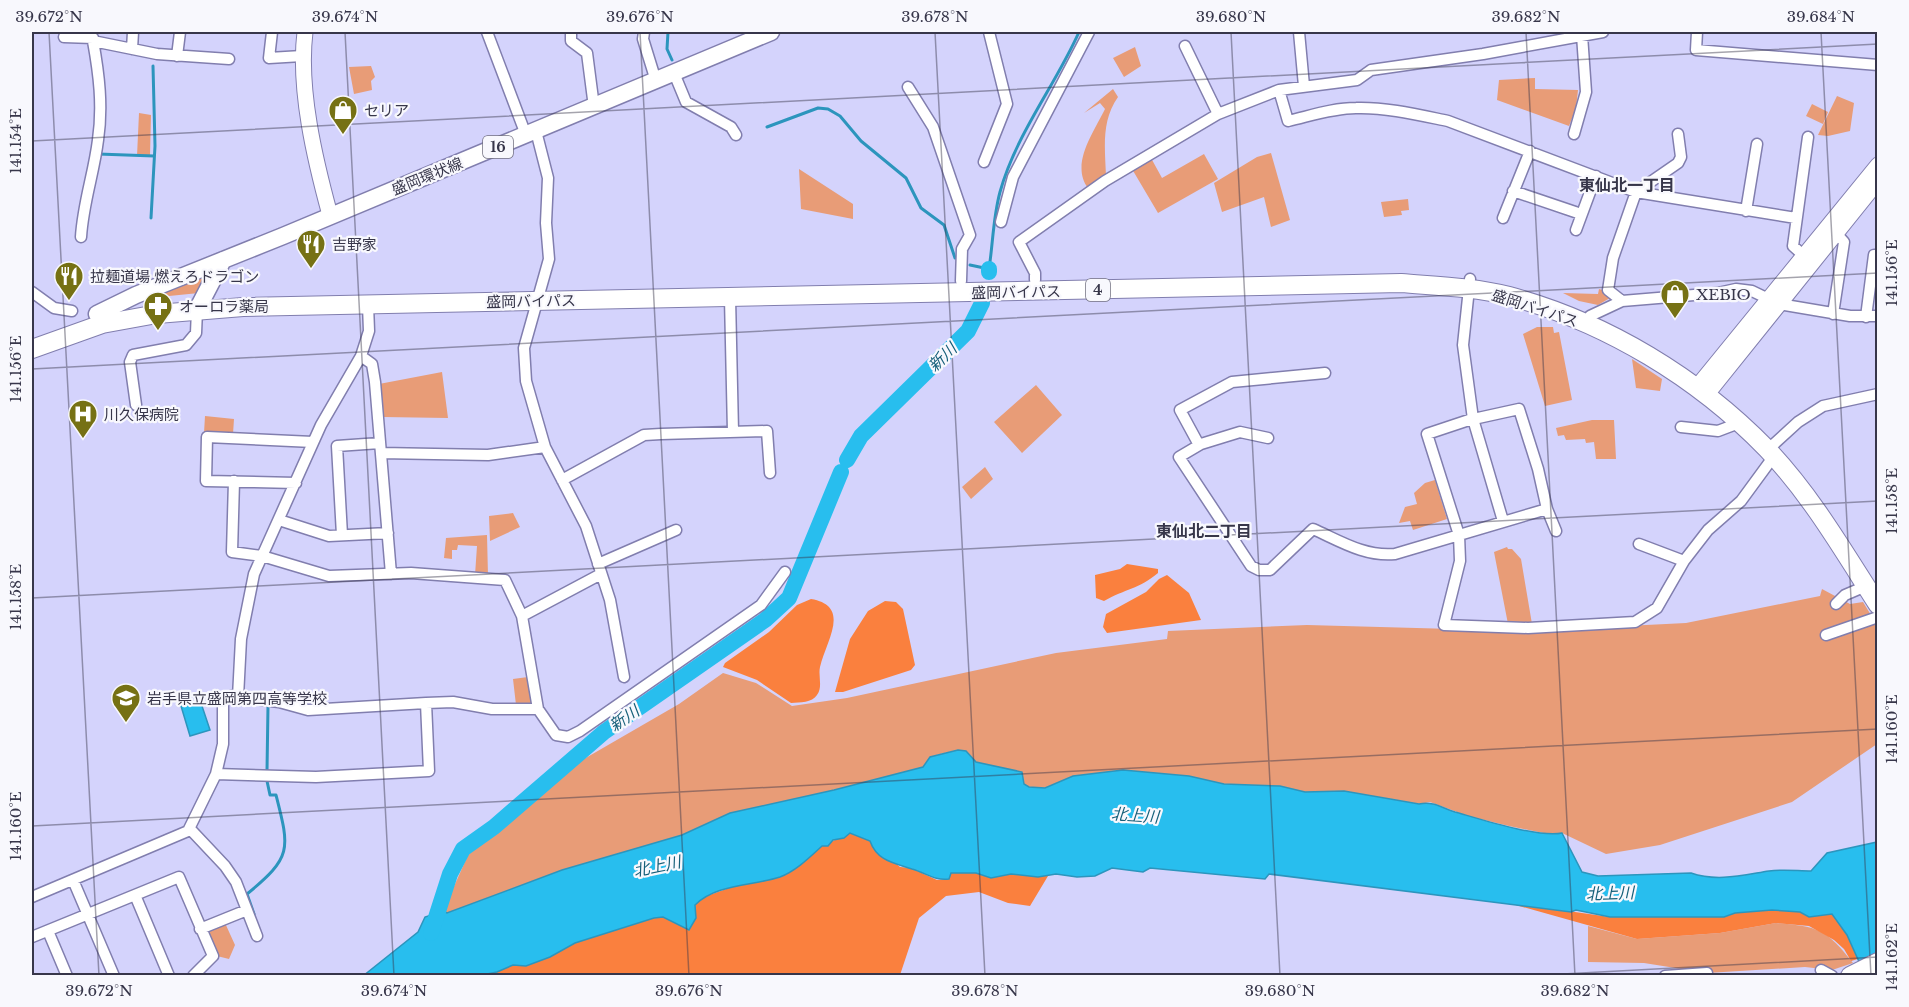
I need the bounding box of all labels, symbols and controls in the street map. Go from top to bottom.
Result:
text: 39.672°N [15,7,83,26]
text: 39.674°N [312,7,378,26]
text: 39.676°N [606,7,674,26]
text: 39.678°N [901,7,969,26]
text: 39.680°N [1196,7,1266,26]
text: 39.682°N [1492,7,1560,26]
text: 39.684°N [1787,7,1855,26]
shop icon: セリア [327,94,359,136]
place label: セリア [364,101,409,120]
text: 141.154°E [6,108,25,174]
road number: 16 [483,136,513,158]
street label: 盛岡環状線 [389,153,465,199]
district label: 東仙北一丁目 [1579,175,1675,195]
restaurant icon: 吉野家 [295,228,327,270]
place label: 吉野家 [332,235,377,254]
text: 141.156°E [1882,239,1901,307]
restaurant icon: 拉麺道場 燃えろドラゴン [53,260,85,302]
place label: 拉麺道場 燃えろドラゴン [90,267,259,286]
shop icon: XEBIO [1659,278,1691,320]
road number: 4 [1086,279,1110,301]
street label: 盛岡バイパス [971,282,1061,302]
street label: 盛岡バイパス [1489,285,1581,331]
place label: XEBIO [1696,285,1751,304]
pharmacy icon: オーロラ薬局 [142,290,174,332]
street label: 盛岡バイパス [486,291,576,311]
place label: オーロラ薬局 [179,297,269,316]
text: 141.156°E [6,335,25,403]
water label: 新川 [924,337,962,375]
hospital icon: 川久保病院 [67,398,99,440]
place label: 川久保病院 [104,405,179,424]
text: 141.158°E [1882,468,1901,534]
district label: 東仙北二丁目 [1156,521,1252,541]
text: 141.158°E [6,564,25,630]
school or university icon: 岩手県立盛岡第四高等学校 [110,682,142,724]
place label: 岩手県立盛岡第四高等学校 [147,689,327,708]
text: 141.160°E [1882,694,1901,764]
water label: 新川 [605,699,644,735]
text: 141.160°E [6,791,25,861]
water label: 北上川 [1110,803,1162,827]
water label: 北上川 [631,851,685,881]
water label: 北上川 [1586,882,1636,904]
text: 141.162°E [1882,923,1901,991]
text: 39.672°N [65,981,133,1000]
text: 39.674°N [361,981,427,1000]
text: 39.676°N [655,981,723,1000]
text: 39.678°N [951,981,1019,1000]
text: 39.680°N [1245,981,1315,1000]
text: 39.682°N [1541,981,1609,1000]

